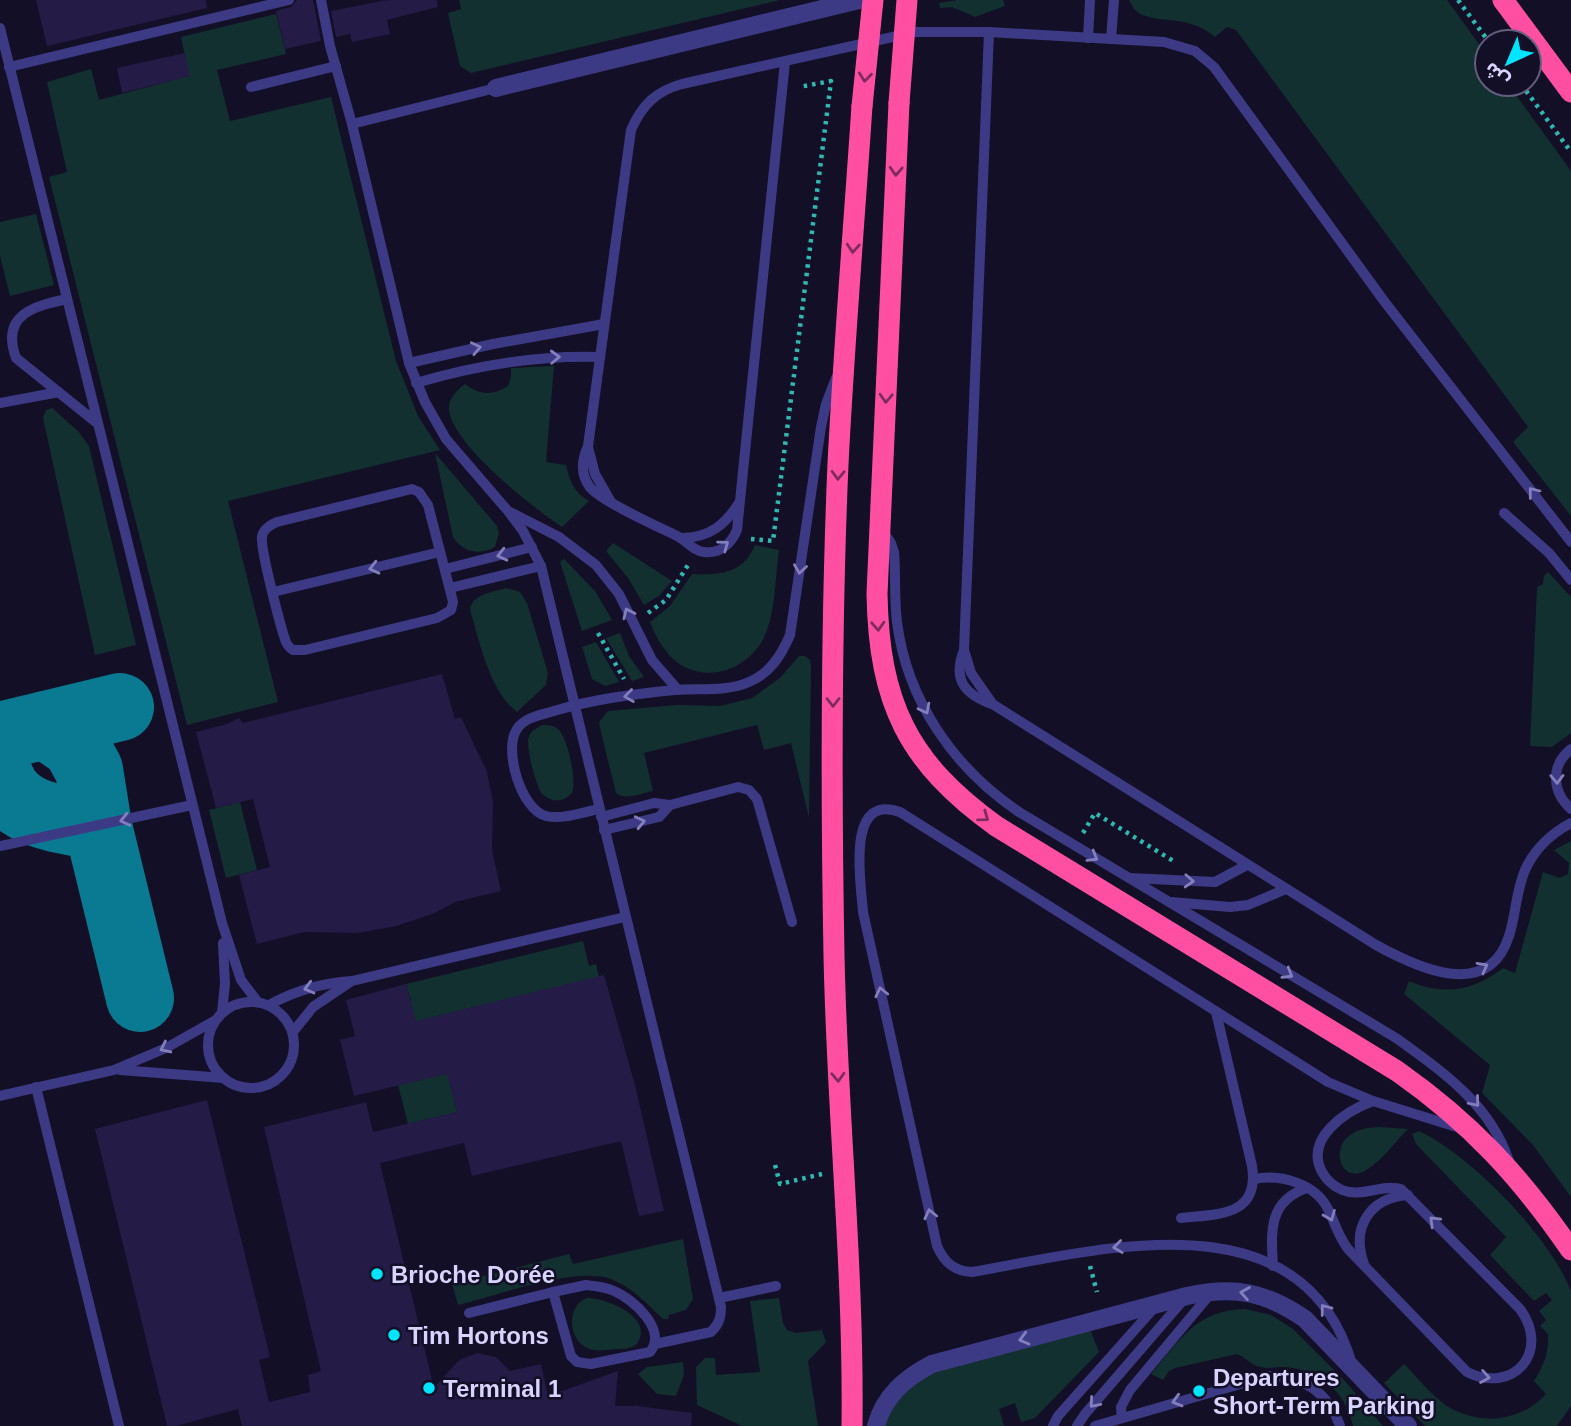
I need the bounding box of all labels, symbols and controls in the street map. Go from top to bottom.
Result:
north arrow [1473,28,1543,98]
text: ش [1480,58,1513,91]
one-way arrow [858,72,873,83]
one-way arrow [888,166,903,177]
one-way arrow [845,242,860,253]
one-way arrow [470,342,482,356]
one-way arrow [550,350,561,365]
one-way arrow [878,393,893,404]
one-way arrow [830,469,845,480]
one-way arrow [1529,487,1542,500]
one-way arrow [717,541,729,553]
one-way arrow [496,547,508,561]
one-way arrow [368,560,380,574]
one-way arrow [793,564,808,575]
one-way arrow [622,608,636,620]
one-way arrow [871,620,886,631]
one-way arrow [623,688,635,703]
one-way arrow [825,697,841,708]
one-way arrow [916,702,930,714]
one-way arrow [1550,774,1565,785]
one-way arrow [976,809,989,822]
one-way arrow [119,811,131,826]
one-way arrow [634,816,646,831]
one-way arrow [1085,849,1098,862]
one-way arrow [1184,873,1195,888]
one-way arrow [1475,962,1488,975]
one-way arrow [1280,966,1293,979]
one-way arrow [303,979,315,994]
one-way arrow [874,986,889,998]
one-way arrow [160,1040,172,1054]
one-way arrow [830,1072,846,1082]
one-way arrow [1466,1094,1479,1107]
one-way arrow [923,1208,938,1220]
one-way arrow [1322,1210,1336,1222]
one-way arrow [1429,1216,1442,1229]
one-way arrow [1112,1240,1123,1255]
place label: Brioche Dorée [391,1261,555,1288]
marker: Brioche Dorée [369,1266,385,1282]
one-way arrow [1239,1286,1251,1301]
one-way arrow [1321,1304,1334,1316]
place label: Tim Hortons [408,1322,549,1349]
marker: Tim Hortons [386,1327,402,1343]
one-way arrow [1018,1331,1030,1345]
place label: Departures Short-Term Parking [1213,1364,1435,1419]
one-way arrow [1479,1369,1491,1384]
place label: Terminal 1 [443,1375,561,1402]
marker: Terminal 1 [421,1380,437,1396]
marker: Departures Short-Term Parking [1191,1383,1207,1399]
one-way arrow [1171,1393,1183,1408]
one-way arrow [1090,1395,1102,1408]

